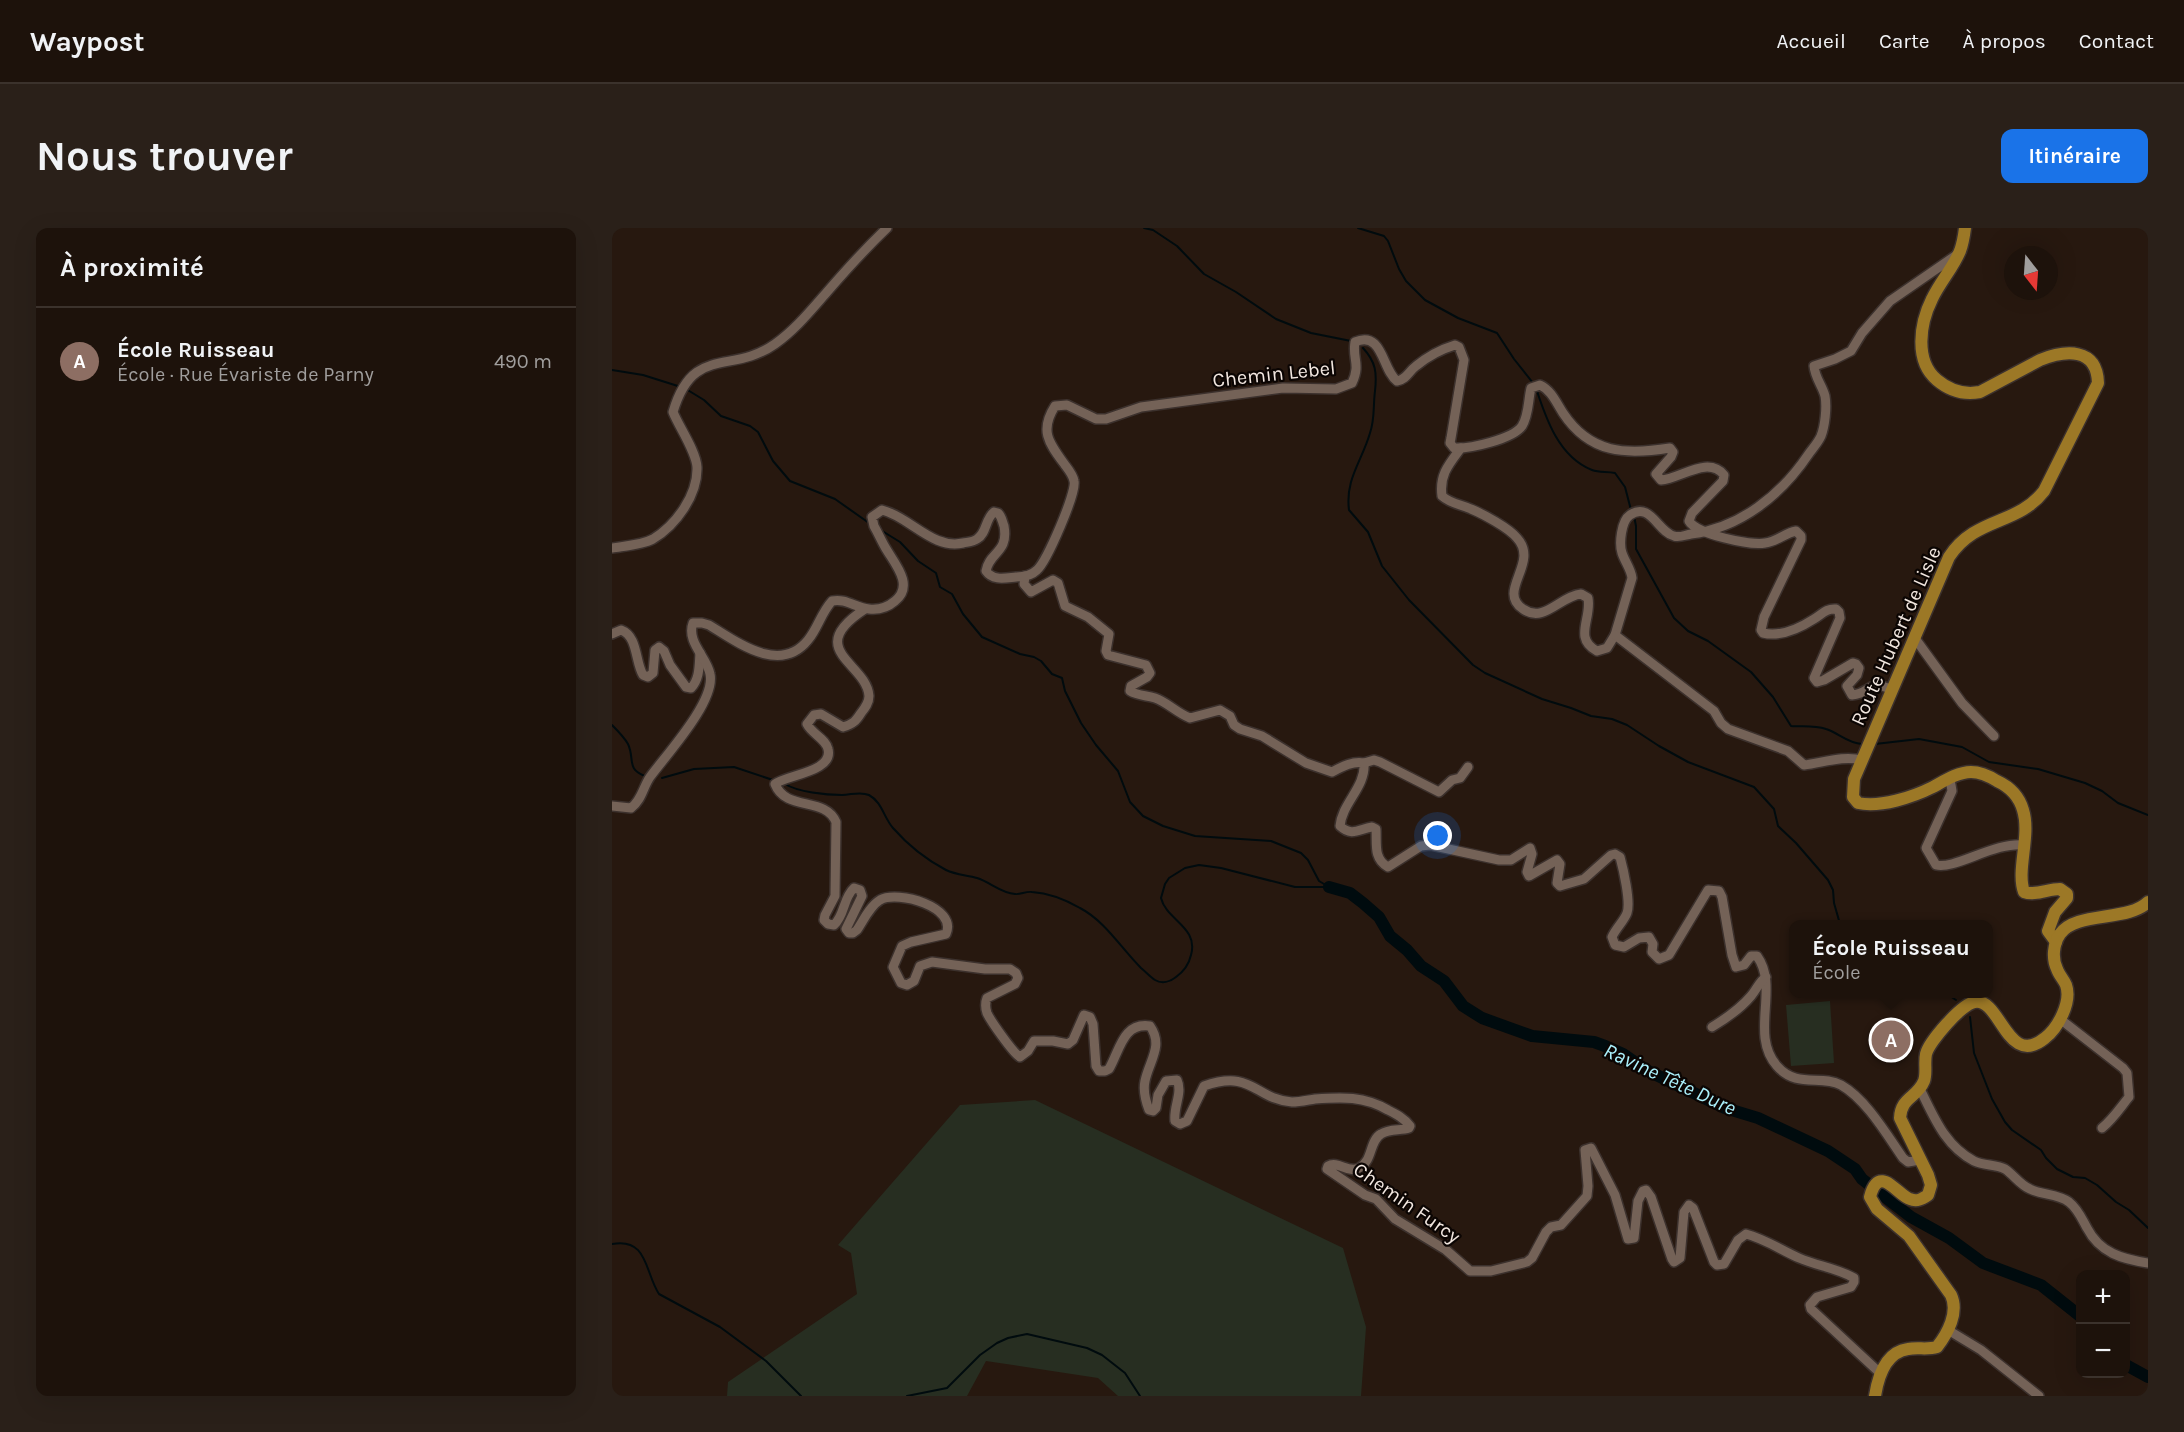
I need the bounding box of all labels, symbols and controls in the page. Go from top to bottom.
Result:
text: Waypost [30,25,145,58]
text: Accueil [1777,29,1846,53]
text: Carte [1879,29,1930,53]
text: À propos [1963,29,2046,53]
text: Contact [2079,29,2154,53]
button: Itinéraire [2001,129,2148,183]
text: Nous trouver [36,131,293,181]
north arrow [2004,246,2058,300]
text: À proximité [60,252,204,283]
text: École Ruisseau [117,337,275,363]
text: A [73,350,86,373]
text: 490 m [494,350,552,373]
street label: Chemin Lebel [1211,356,1337,392]
text: École · Rue Évariste de Parny [117,363,374,386]
street label: Route Hubert de Lisle [1846,543,1946,729]
your location [1423,821,1452,850]
popup [1789,920,1993,998]
text: École Ruisseau [1812,935,1970,961]
text: École [1812,961,1861,984]
pin: A [1872,1018,1910,1062]
water label: Ravine Tête Dure [1600,1038,1740,1120]
street label: Chemin Furcy [1349,1158,1465,1248]
map controls [2076,1270,2130,1378]
button: + [2076,1270,2130,1324]
button: − [2076,1324,2130,1378]

